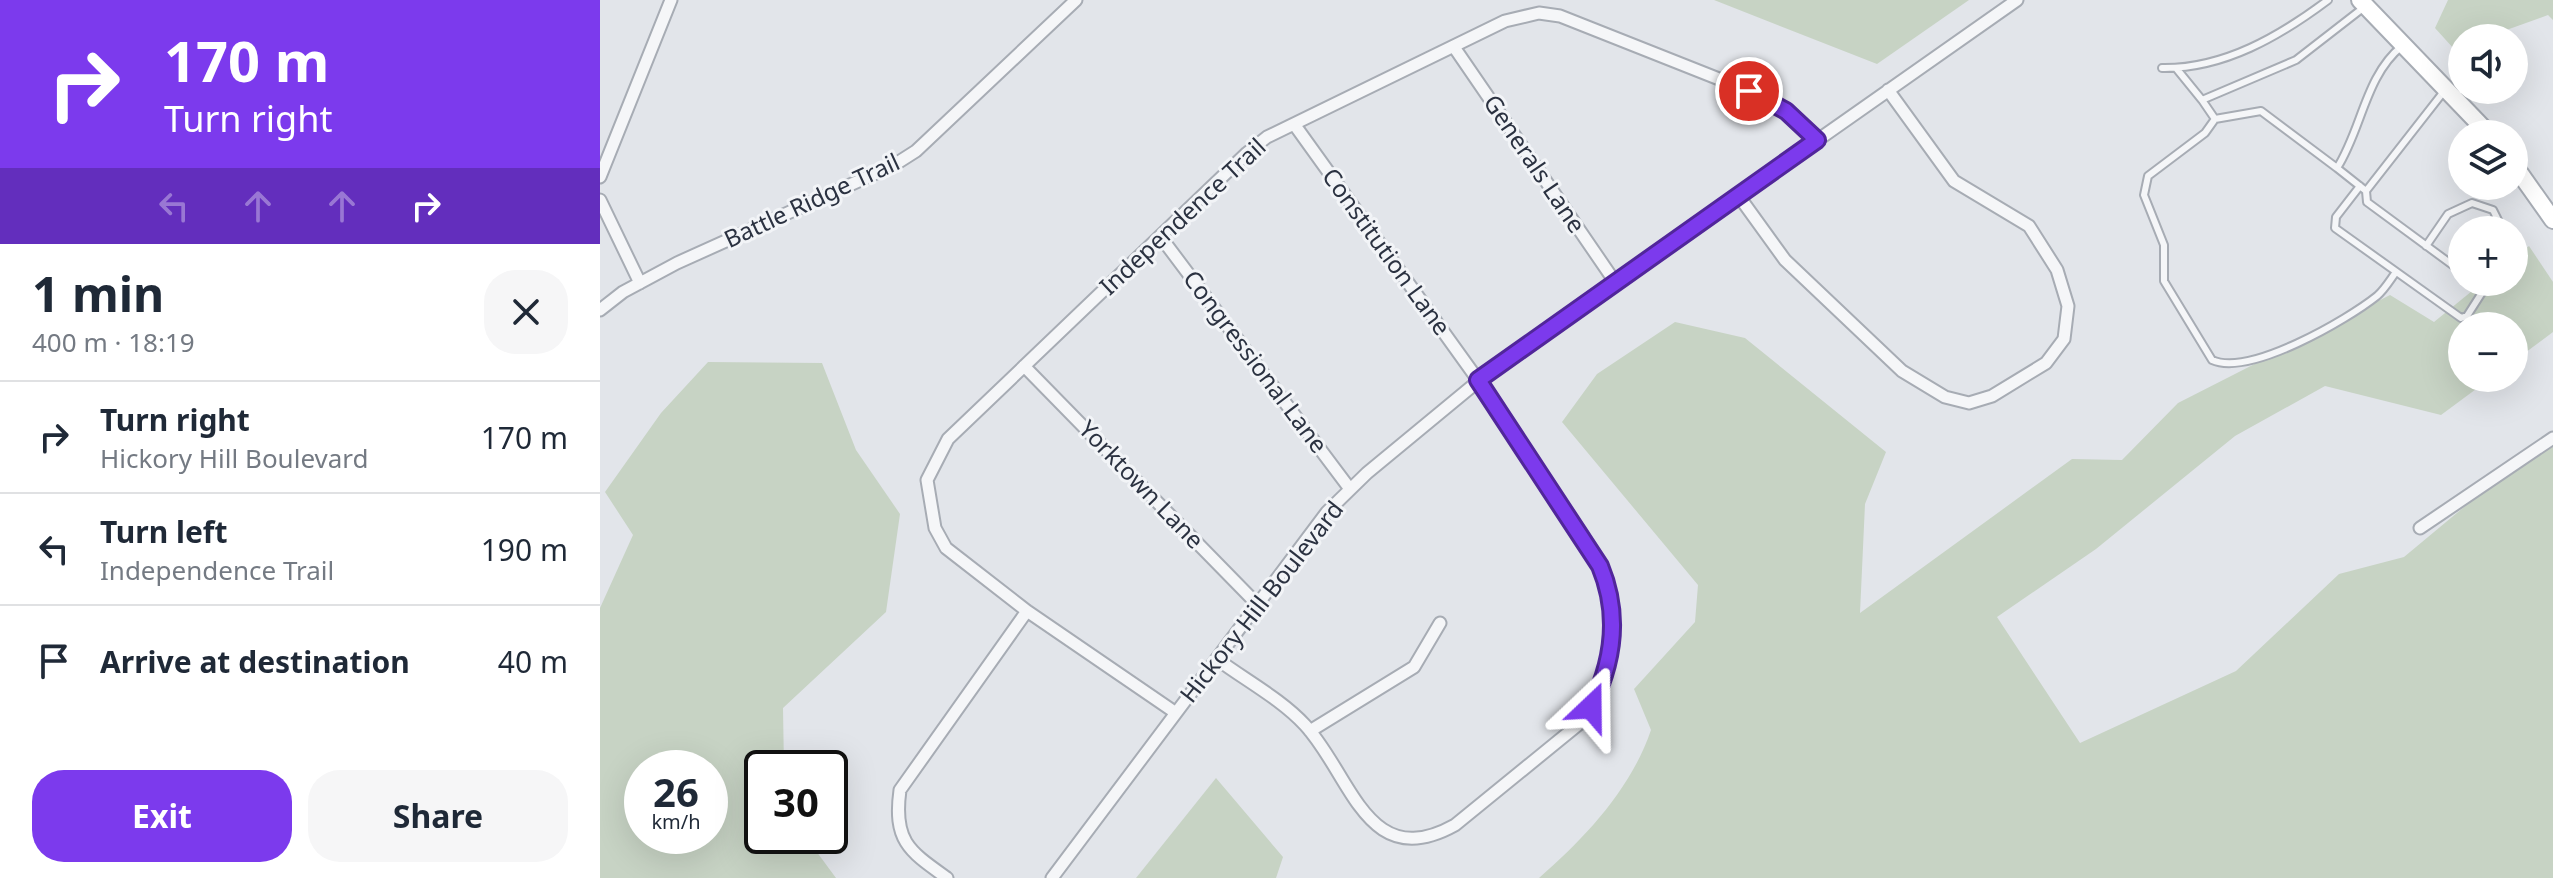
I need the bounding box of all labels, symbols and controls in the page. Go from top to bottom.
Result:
text: 170 m [164,22,329,98]
map controls [2448,24,2528,392]
button: sound [2448,24,2528,104]
icon: right [32,32,136,136]
pin [1715,57,1783,125]
icon: arrive [1727,69,1771,113]
street label: Generals Lane [1477,87,1594,239]
text: Turn right [164,94,332,143]
button: layers [2448,120,2528,200]
street label: Independence Trail [1092,130,1272,302]
street label: Battle Ridge Trail [718,144,905,255]
street label: Constitution Lane [1315,161,1459,341]
icon: left [152,184,196,228]
icon: ahead [236,184,280,228]
icon: ahead [320,184,364,228]
icon: right [404,184,448,228]
button: + [2448,216,2528,296]
text: 1 min [32,261,164,326]
street label: Congressional Lane [1176,263,1336,459]
button: close [484,270,568,354]
button: − [2448,312,2528,392]
text: 400 m · 18:19 [32,324,195,360]
text: Turn right [100,399,250,440]
street label: Yorktown Lane [1072,413,1212,555]
icon: right [32,415,76,459]
text: 170 m [481,417,568,458]
text: Hickory Hill Boulevard [100,440,369,476]
street label: Hickory Hill Boulevard [1172,493,1350,709]
text: Turn left [100,511,228,552]
icon: left [32,527,76,571]
text: 190 m [481,529,568,570]
text: Independence Trail [100,552,334,588]
icon: arrive [32,639,76,683]
text: Arrive at destination [100,641,410,682]
text: 40 m [498,641,568,682]
position arrow [1549,665,1633,749]
speed limit sign: 30 [744,750,848,854]
text: 26 [653,764,699,819]
button: Exit [32,770,292,862]
button: Share [308,770,568,862]
text: km/h [651,808,701,835]

